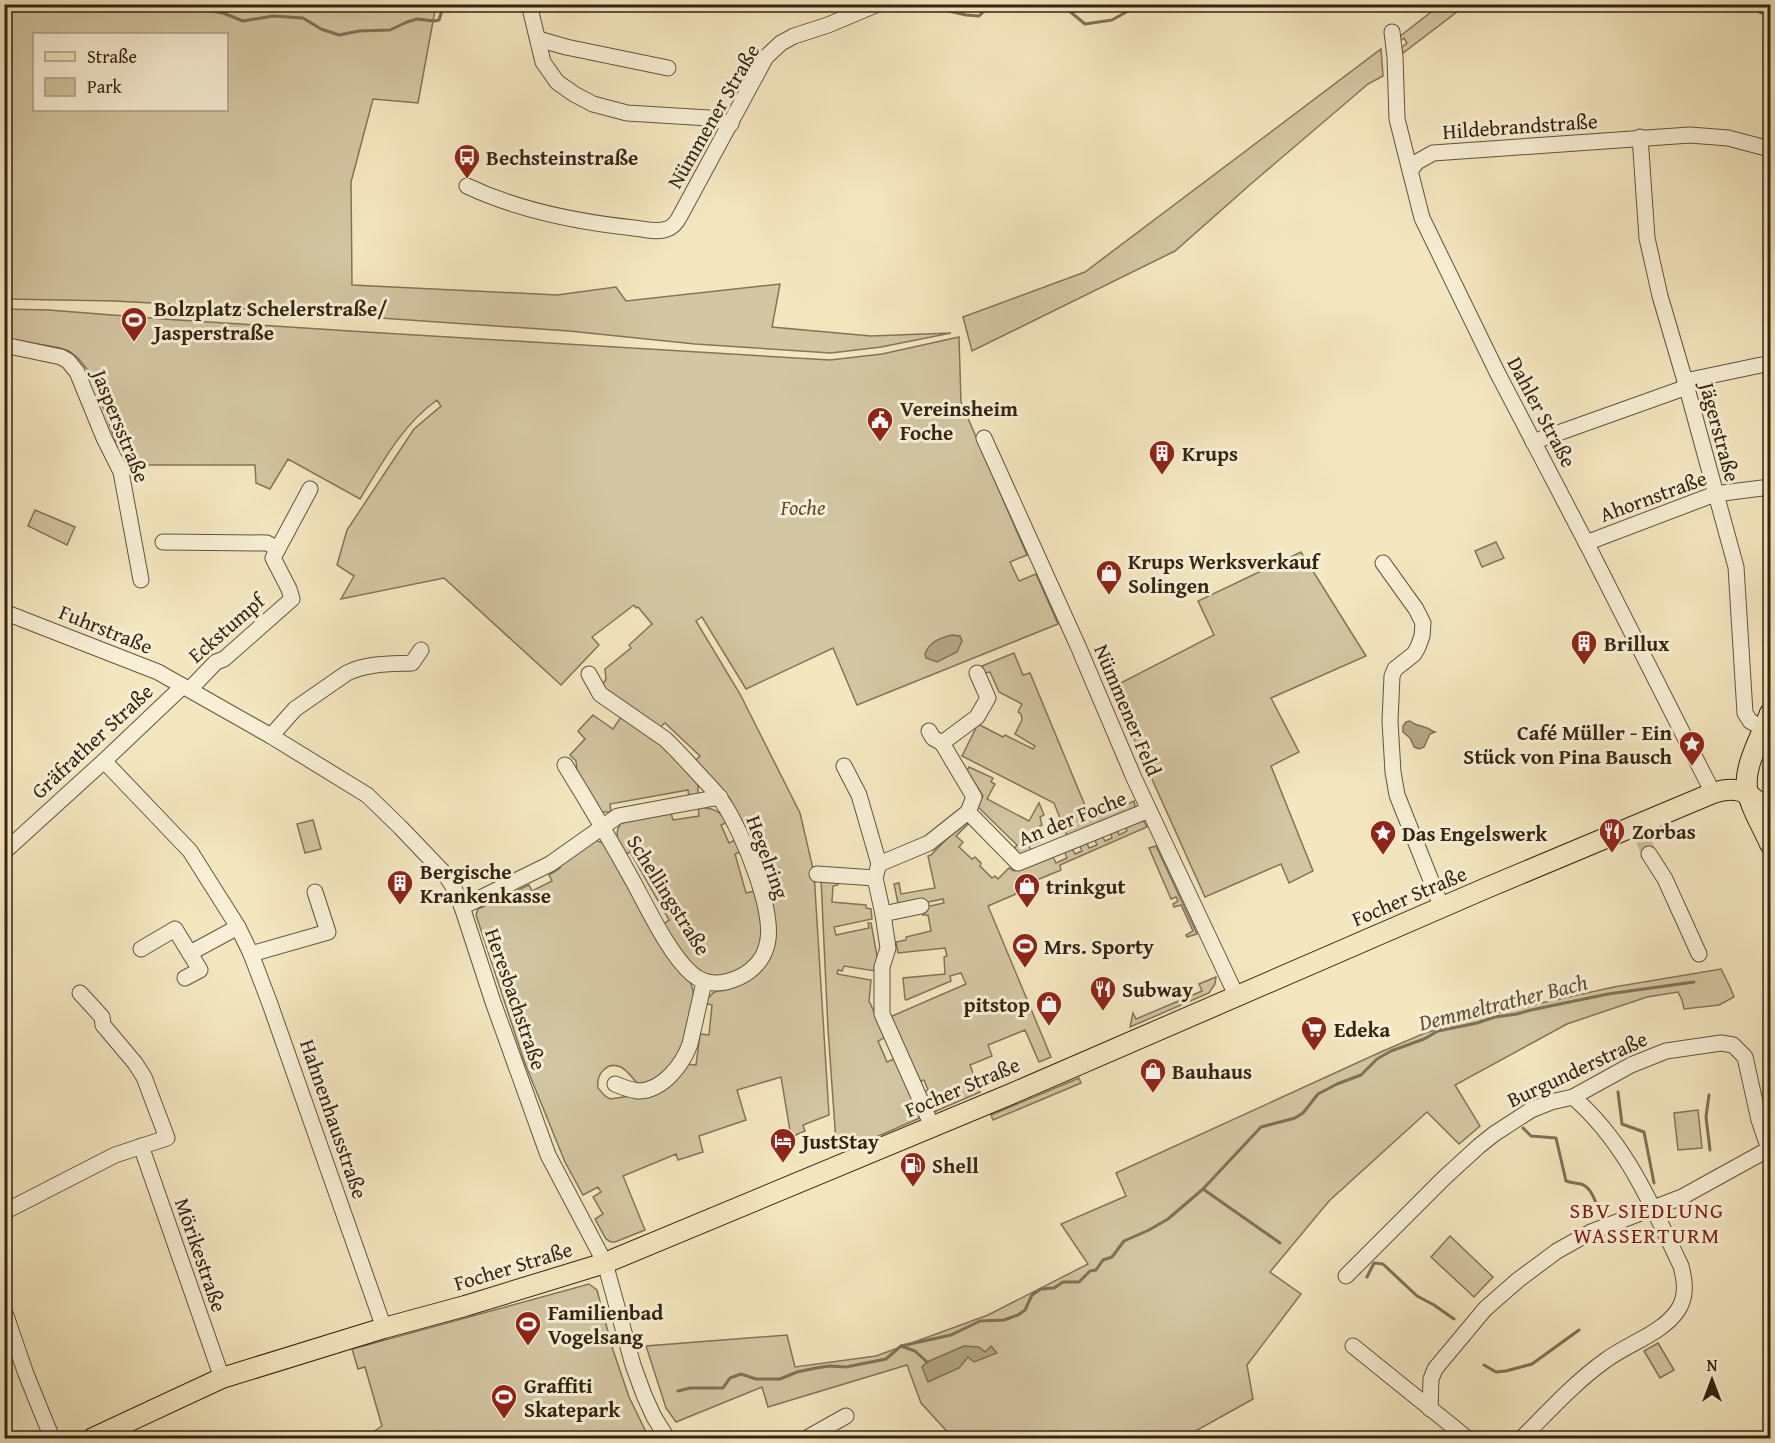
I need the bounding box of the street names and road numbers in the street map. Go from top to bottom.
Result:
street label: Nümmener Straße [659,38,767,194]
street label: Hildebrandstraße [1441,105,1599,147]
street label: Dahler Straße [1500,351,1584,473]
street label: Jaspersstraße [83,362,158,487]
street label: Jägerstraße [1691,376,1748,485]
street label: Ahornstraße [1595,462,1711,530]
street label: Eckstumpf [181,584,273,670]
street label: Fuhrstraße [55,596,158,662]
street label: Nümmener Feld [1086,639,1170,781]
street label: Gräfrather Straße [24,676,160,806]
street label: An der Foche [1013,782,1131,854]
street label: Hegelring [739,811,798,904]
street label: Schellingstraße [620,829,719,961]
street label: Focher Straße [1347,858,1471,934]
street label: Heresbachstraße [477,924,555,1074]
street label: Burgunderstraße [1502,1023,1652,1115]
street label: Hahnenhausstraße [292,1035,376,1203]
street label: Focher Straße [900,1049,1024,1125]
street label: Mörikestraße [167,1194,235,1316]
street label: Focher Straße [450,1233,576,1299]

